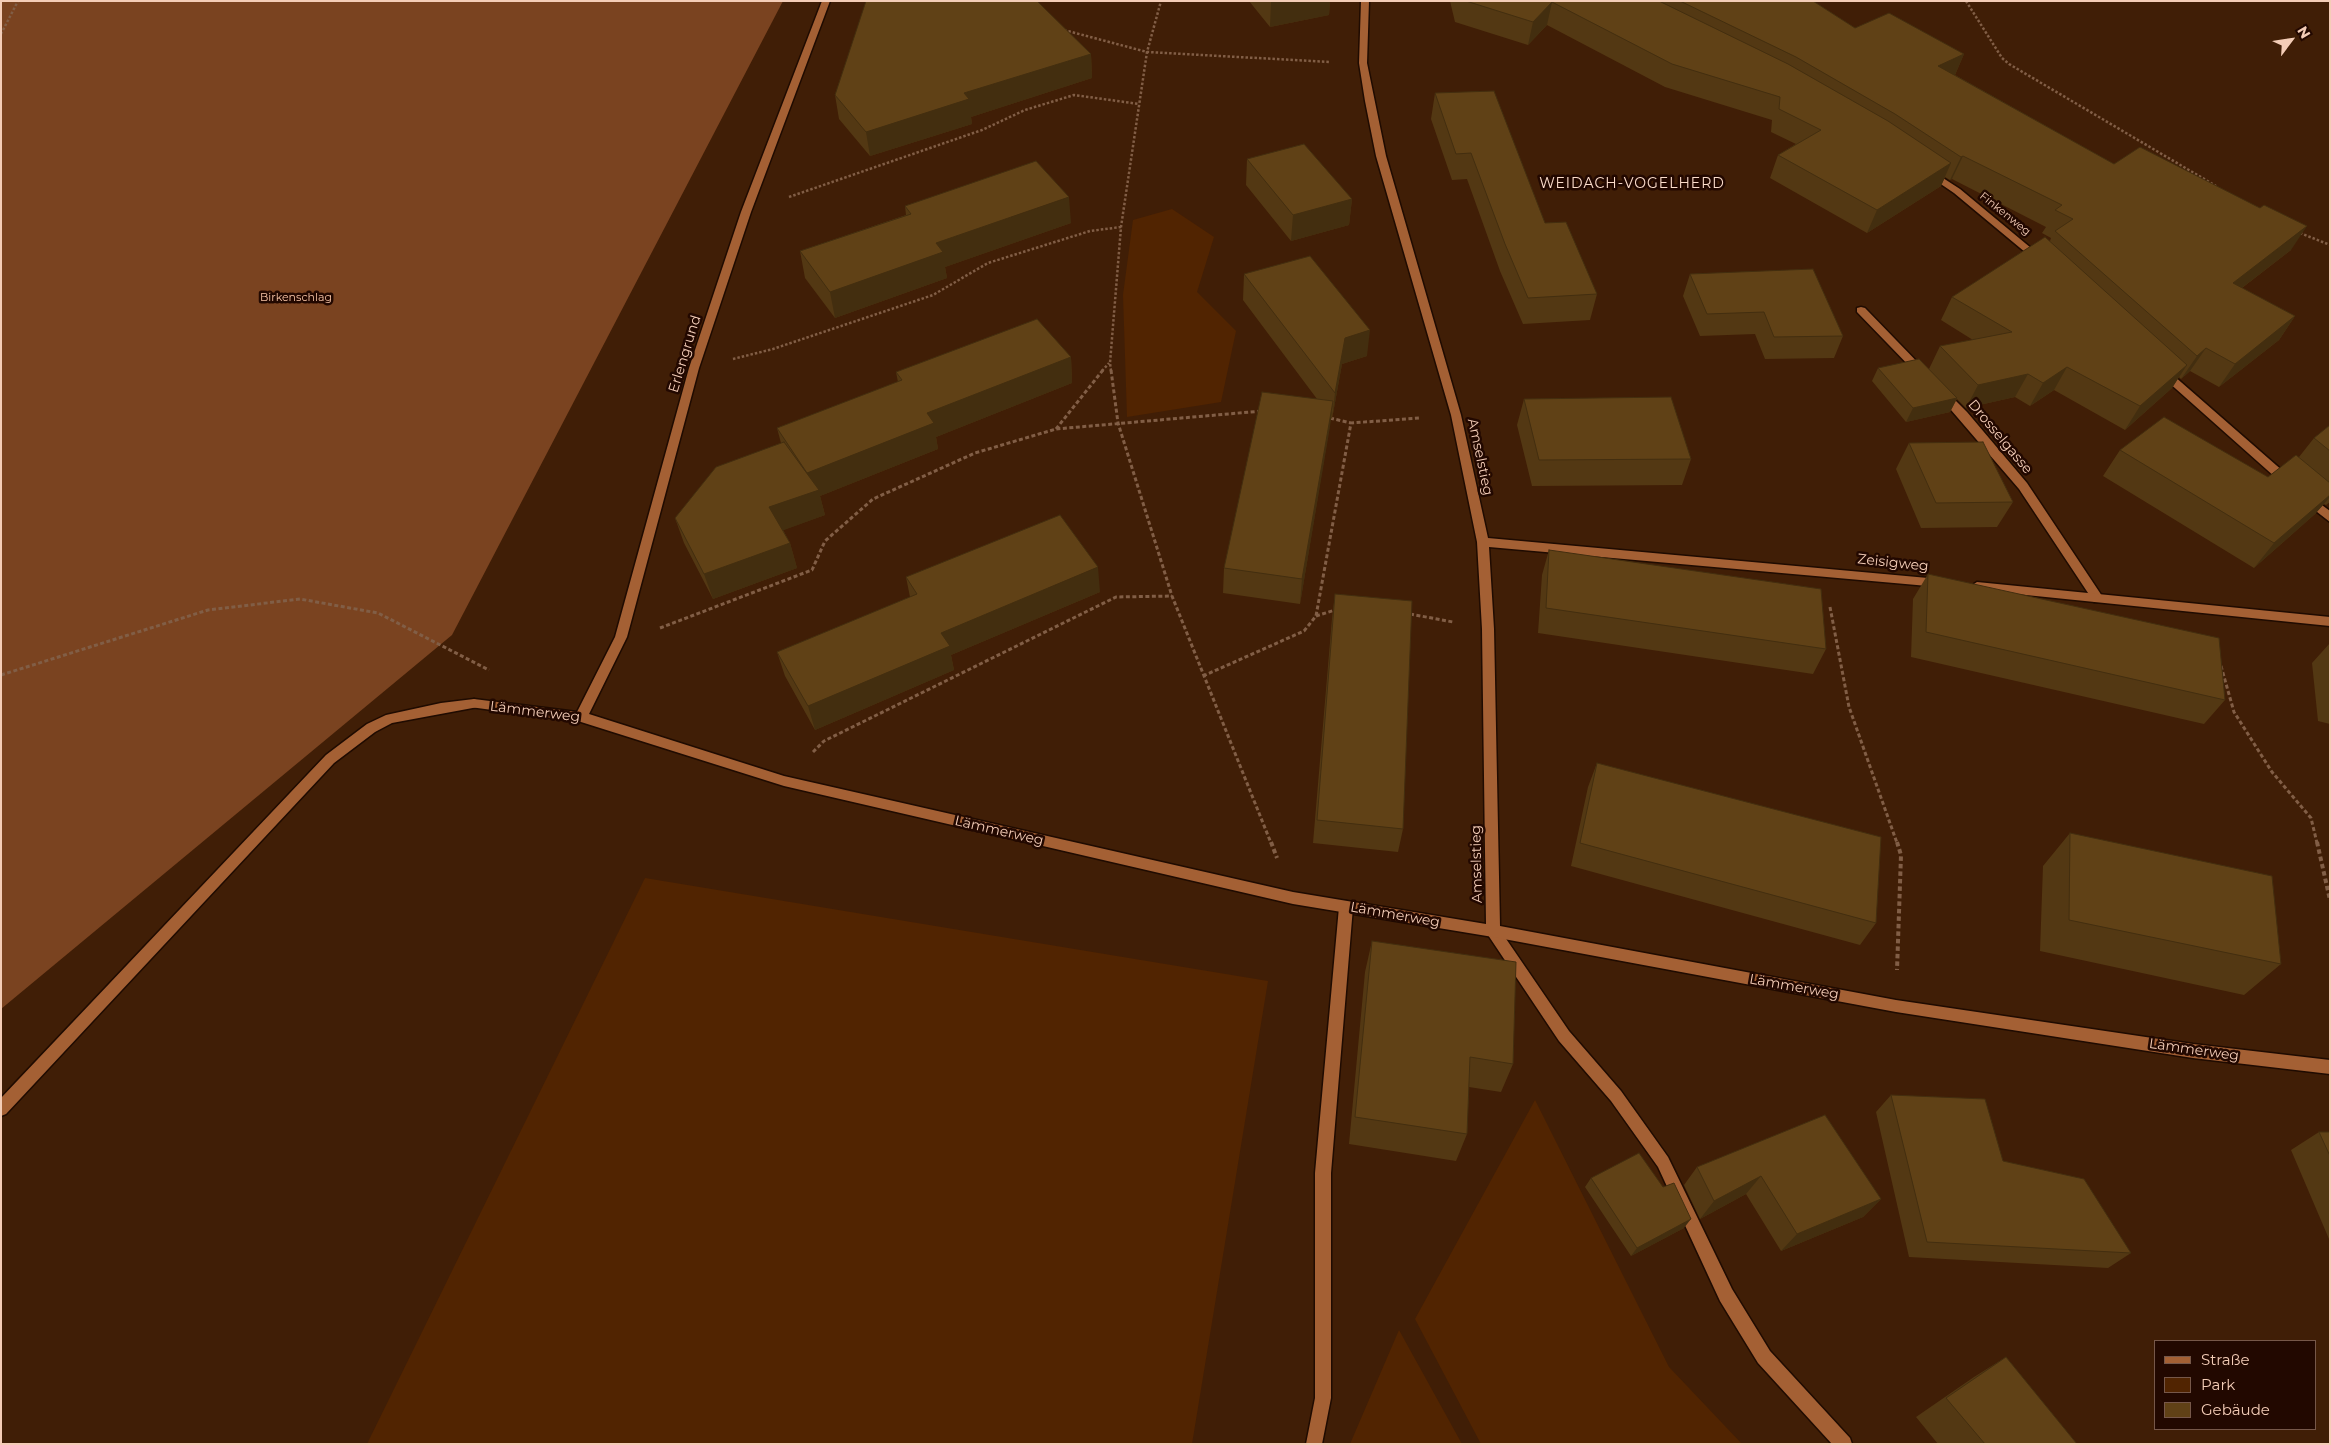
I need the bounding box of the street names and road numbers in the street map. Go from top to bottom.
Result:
street label: Finkenweg [1977,190,2033,238]
street label: Erlengrund [665,313,705,395]
street label: Drosselgasse [1964,397,2036,477]
street label: Amselstieg [1464,417,1496,497]
street label: Zeisigweg [1857,551,1929,575]
street label: Lämmerweg [489,698,581,726]
street label: Lämmerweg [953,813,1045,849]
street label: Amselstieg [1468,825,1486,903]
street label: Lämmerweg [1349,899,1441,931]
street label: Lämmerweg [1748,971,1840,1003]
street label: Lämmerweg [2148,1035,2240,1065]

